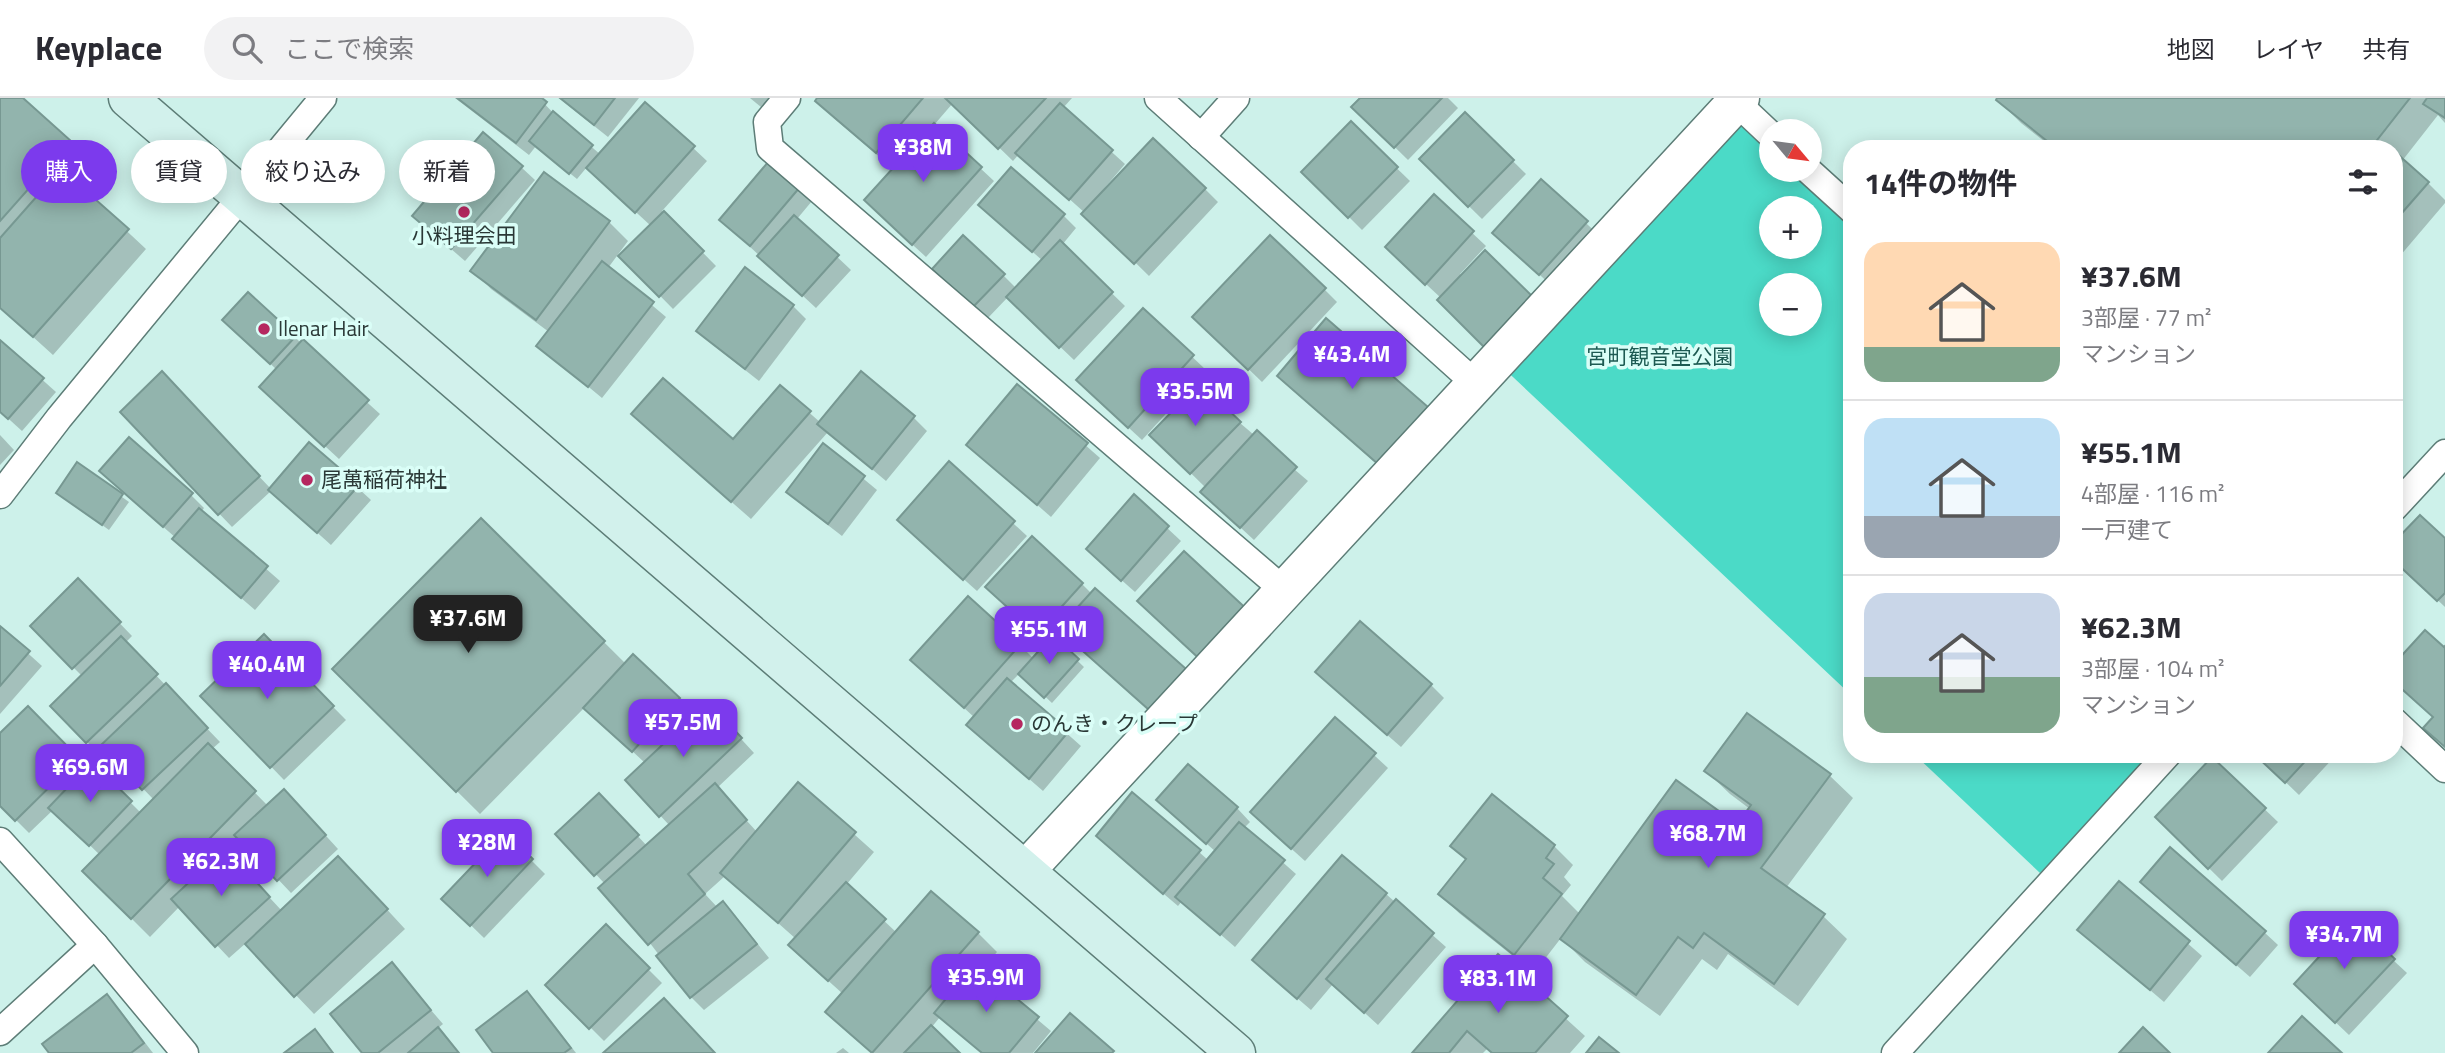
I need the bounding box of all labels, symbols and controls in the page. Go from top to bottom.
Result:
search box [204,17,694,80]
text: Keyplace [35,23,162,73]
icon: search [228,29,266,67]
text: ここで検索 [284,29,414,68]
text: 地図 [2167,31,2215,67]
text: レイヤ [2253,31,2324,67]
text: 共有 [2362,31,2410,67]
north arrow [1759,119,1822,182]
map controls [1759,119,1822,336]
pin: ¥38M [882,125,964,184]
text: ¥38M [894,129,952,164]
chip: 購入 [21,140,117,203]
chip: 賃貸 [131,140,227,203]
chip: 絞り込み [241,140,385,203]
chip: 新着 [399,140,495,203]
text: 14件の物件 [1864,160,2018,206]
icon: filters [2344,163,2382,201]
button: + [1759,196,1822,259]
marker: 小料理会田 [456,204,472,220]
place label: 小料理会田 [412,219,517,251]
text: ¥37.6M [2081,253,2182,299]
icon: home [1920,270,2004,354]
button: − [1759,273,1822,336]
text: 3部屋 · 77 m² [2081,300,2211,335]
place label: Ilenar Hair [278,312,369,344]
marker: Ilenar Hair [256,321,272,337]
pin: ¥43.4M [1295,331,1409,391]
text: ¥43.4M [1313,336,1391,371]
text: マンション [2081,336,2196,371]
park label: 宮町観音堂公園 [1587,340,1734,372]
pin: ¥35.5M [1138,368,1252,428]
text: ¥35.5M [1156,373,1234,408]
text: ¥55.1M [2081,429,2182,475]
icon: home [1920,446,2004,530]
place label: 尾萬稲荷神社 [321,463,447,495]
marker: 尾萬稲荷神社 [299,472,315,488]
text: 4部屋 · 116 m² [2081,476,2224,511]
text: 一戸建て [2081,512,2173,547]
pin: ¥37.6M [411,596,525,655]
text: ¥37.6M [429,600,507,635]
text: ¥62.3M [2081,604,2182,650]
pin: ¥55.1M [992,606,1106,666]
text: ¥55.1M [1010,611,1088,646]
icon: home [1920,621,2004,705]
pin: ¥40.4M [210,642,324,701]
text: ¥40.4M [228,646,306,681]
text: 3部屋 · 104 m² [2081,651,2224,686]
text: マンション [2081,687,2196,722]
pin: ¥57.5M [626,700,740,759]
text: ¥57.5M [644,704,722,739]
place label: のんき・クレープ [1031,707,1198,739]
marker: のんき・クレープ [1009,716,1025,732]
pin: ¥69.6M [33,744,147,804]
text: ¥69.6M [51,749,129,784]
pin: ¥68.7M [1651,810,1765,870]
text: ¥68.7M [1669,815,1747,850]
pin: ¥28M [446,820,528,879]
text: ¥28M [458,824,516,859]
pin: ¥62.3M [164,838,278,898]
text: ¥62.3M [182,843,260,878]
pin: ¥34.7M [2287,912,2401,971]
text: ¥34.7M [2305,916,2383,951]
pin: ¥35.9M [929,954,1043,1014]
pin: ¥83.1M [1441,956,1555,1015]
text: ¥35.9M [947,959,1025,994]
text: ¥83.1M [1459,960,1537,995]

